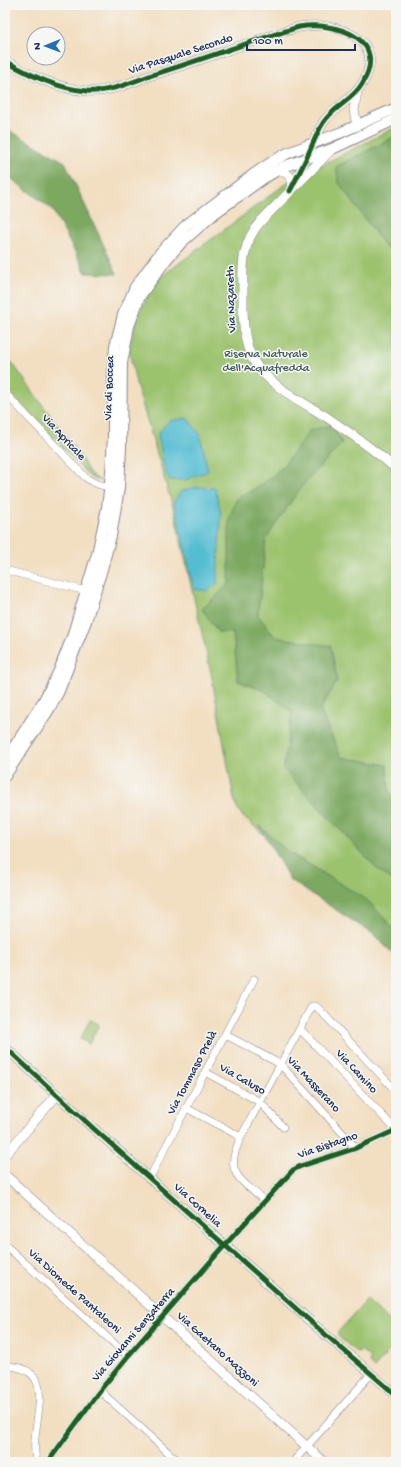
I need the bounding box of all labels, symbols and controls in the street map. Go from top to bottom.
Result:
north arrow [26,26,66,66]
scale bar [247,26,355,52]
street label: Via Pasquale Secondo [126,32,235,79]
text: 100 m [252,35,283,49]
text: N [32,42,44,50]
street label: Via Nazareth [224,265,240,334]
park label: Riserva Naturale dell'Acquafredda [222,348,310,376]
street label: Via di Boccea [102,355,118,422]
street label: Via Apricale [37,411,89,465]
street label: Via Tommaso Prelà [164,1028,221,1118]
street label: Via Camino [331,1046,380,1097]
street label: Via Masserano [283,1053,343,1116]
street label: Via Caluso [216,1061,268,1099]
street label: Via Bistagno [295,1129,360,1163]
street label: Via Cornelia [169,1180,224,1231]
street label: Via Diomede Pantaleoni [24,1246,124,1338]
street label: Via Giovanni Senzaterra [89,1285,179,1385]
street label: Via Gaetano Mazzoni [172,1309,261,1391]

